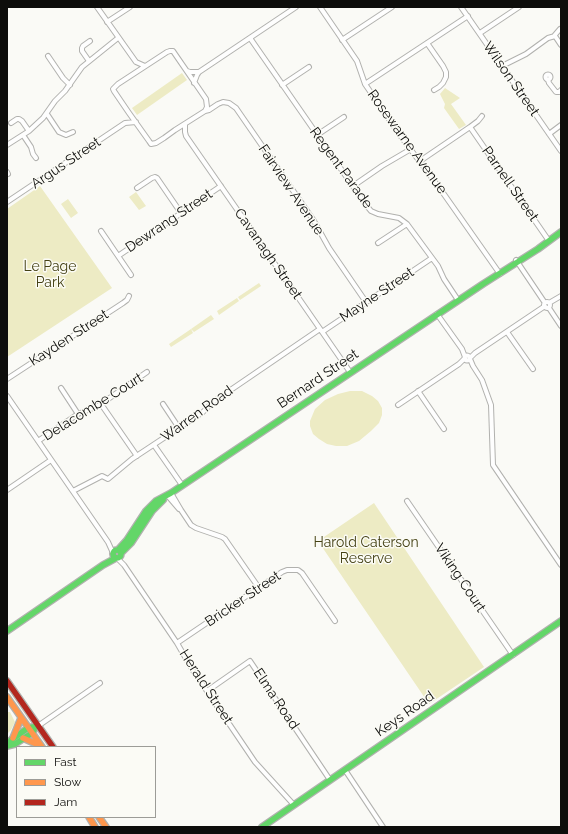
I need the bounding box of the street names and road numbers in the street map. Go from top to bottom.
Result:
street label: Wilson Street [479,38,543,120]
street label: Rosewarne Avenue [364,87,450,197]
street label: Regent Parade [306,124,376,212]
street label: Argus Street [28,134,104,192]
street label: Fairview Avenue [255,142,327,238]
street label: Parnell Street [478,143,542,225]
street label: Dewrang Street [122,186,216,256]
street label: Cavanagh Street [230,205,306,303]
street label: Mayne Street [337,264,417,326]
street label: Kayden Street [26,306,112,370]
street label: Bernard Street [274,346,362,412]
street label: Delacombe Court [40,369,146,445]
street label: Warren Road [158,382,236,446]
street label: Viking Court [431,540,489,616]
street label: Bricker Street [202,568,284,630]
street label: Herald Street [176,646,236,728]
street label: Elma Road [249,665,303,733]
street label: Keys Road [372,688,438,740]

